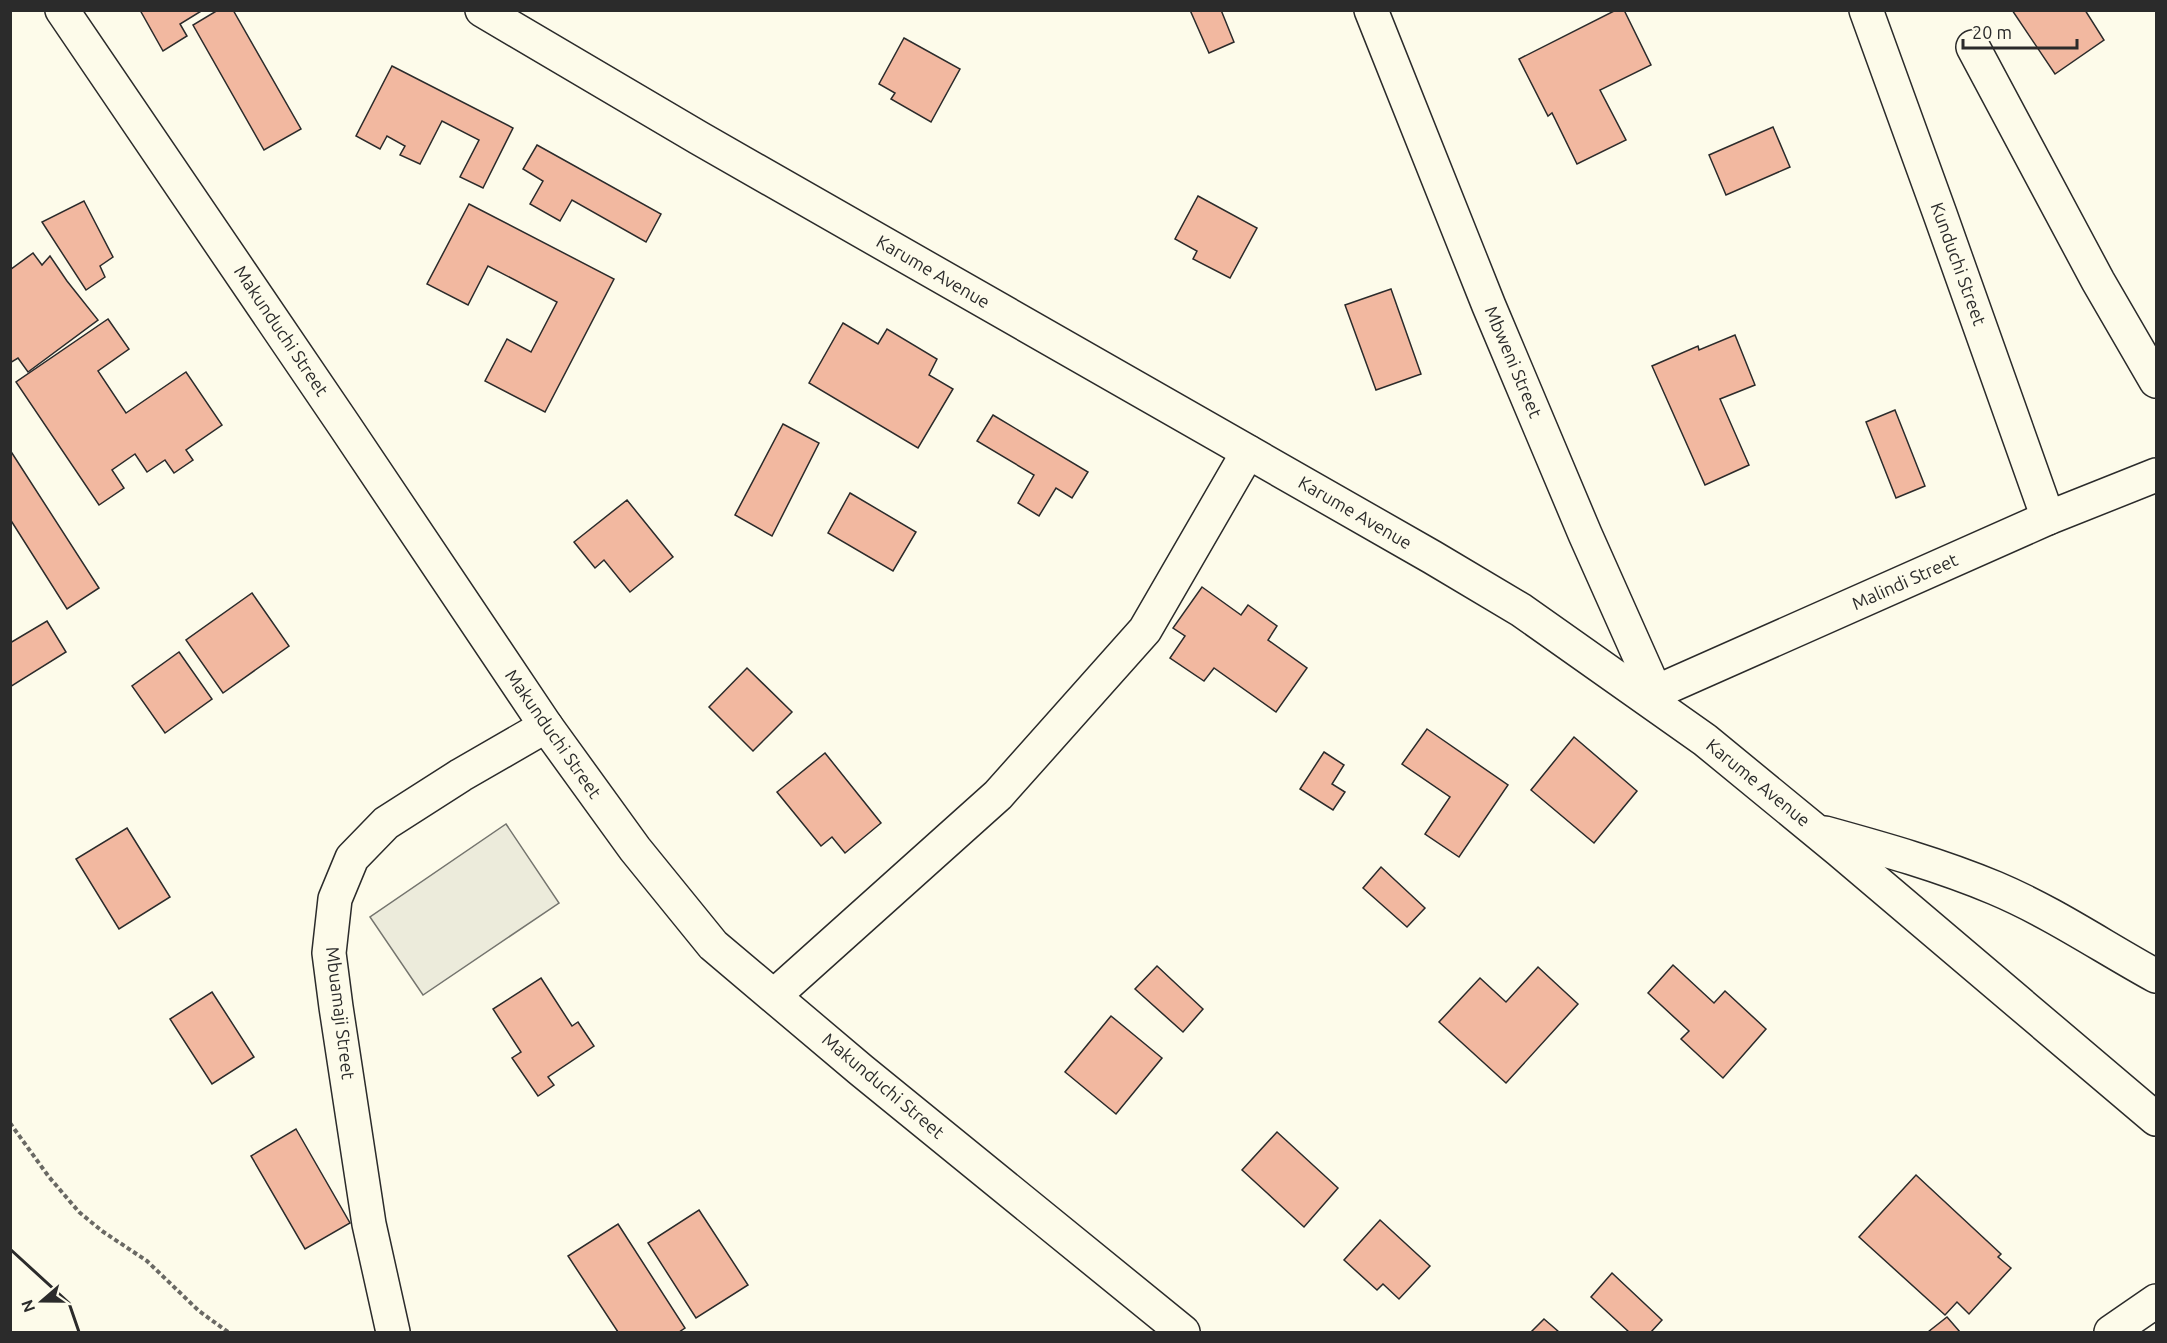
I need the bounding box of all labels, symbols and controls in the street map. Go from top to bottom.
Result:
scale bar [1963,12,2077,50]
text: 20 m [1972,22,2012,42]
street label: Kunduchi Street [1927,199,1991,328]
street label: Karume Avenue [873,231,994,312]
street label: Makunduchi Street [231,262,333,399]
street label: Mbweni Street [1481,303,1546,420]
street label: Karume Avenue [1295,472,1416,553]
street label: Malindi Street [1849,549,1961,613]
street label: Makunduchi Street [502,665,606,802]
street label: Karume Avenue [1703,734,1814,830]
street label: Mbuamaji Street [323,945,359,1080]
street label: Makunduchi Street [819,1028,949,1142]
north arrow [12,1271,72,1331]
text: N [17,1297,38,1315]

